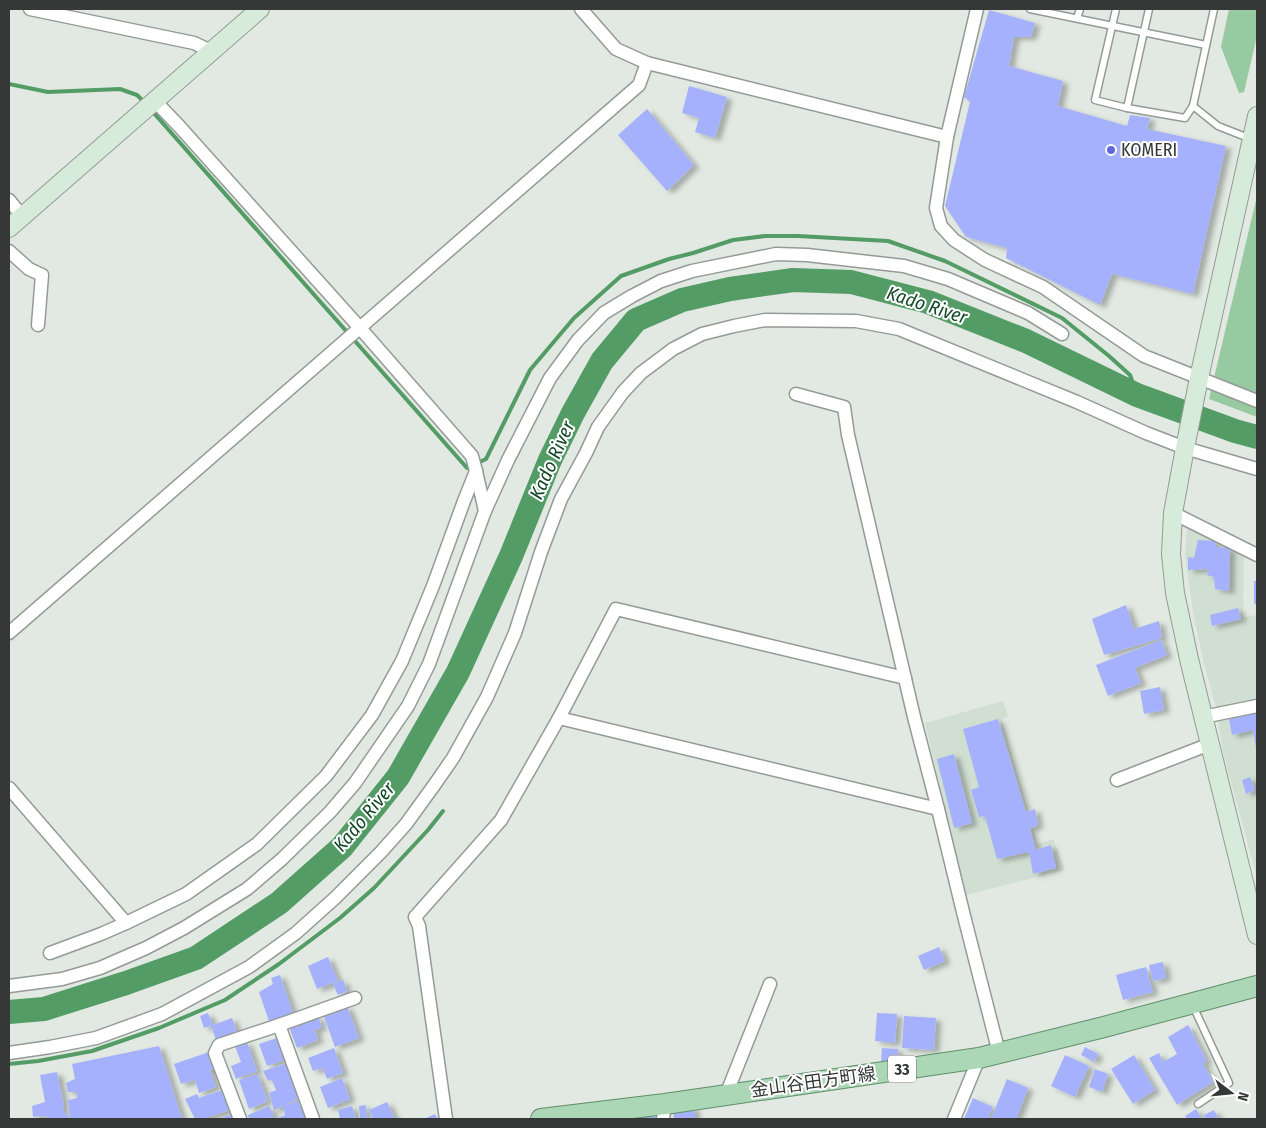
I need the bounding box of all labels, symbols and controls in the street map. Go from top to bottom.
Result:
place label: KOMERI [1121,139,1177,161]
marker: KOMERI [1105,144,1117,156]
water label: Kado River [884,281,971,329]
water label: Kado River [525,416,580,503]
water label: Kado River [328,777,400,856]
road number: 33 [888,1056,916,1082]
street label: 金山谷田方町線 [749,1062,877,1102]
north arrow [1206,1068,1256,1118]
text: N [1234,1090,1252,1103]

